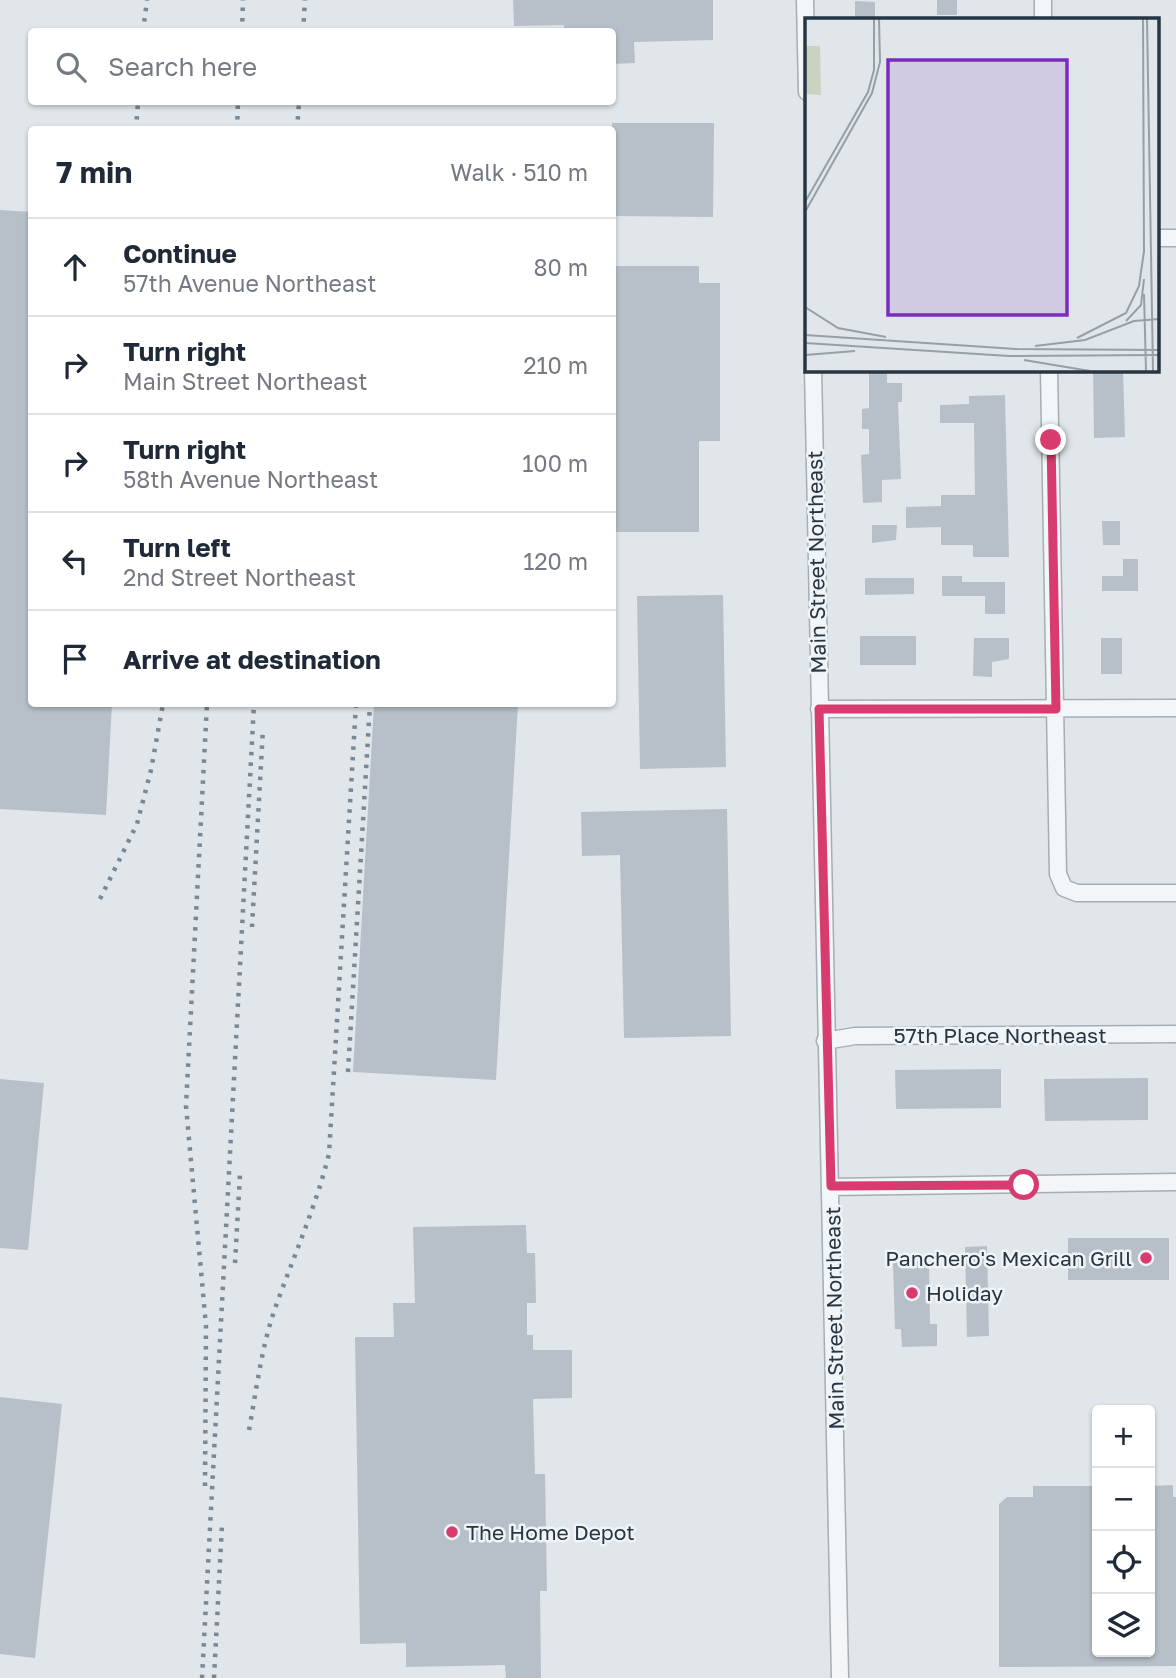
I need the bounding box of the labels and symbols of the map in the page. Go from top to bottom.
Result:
inset map [805,18,1158,371]
route end [1035,424,1066,455]
street label: Main Street Northeast [801,450,831,674]
street label: 57th Place Northeast [893,1022,1107,1048]
route start [1008,1169,1039,1200]
street label: Main Street Northeast [819,1206,849,1430]
place label: Panchero's Mexican Grill [885,1245,1132,1271]
marker: Panchero's Mexican Grill [1138,1250,1154,1266]
place label: Holiday [926,1280,1003,1306]
marker: Holiday [904,1285,920,1301]
place label: The Home Depot [466,1519,635,1545]
marker: The Home Depot [444,1524,460,1540]

